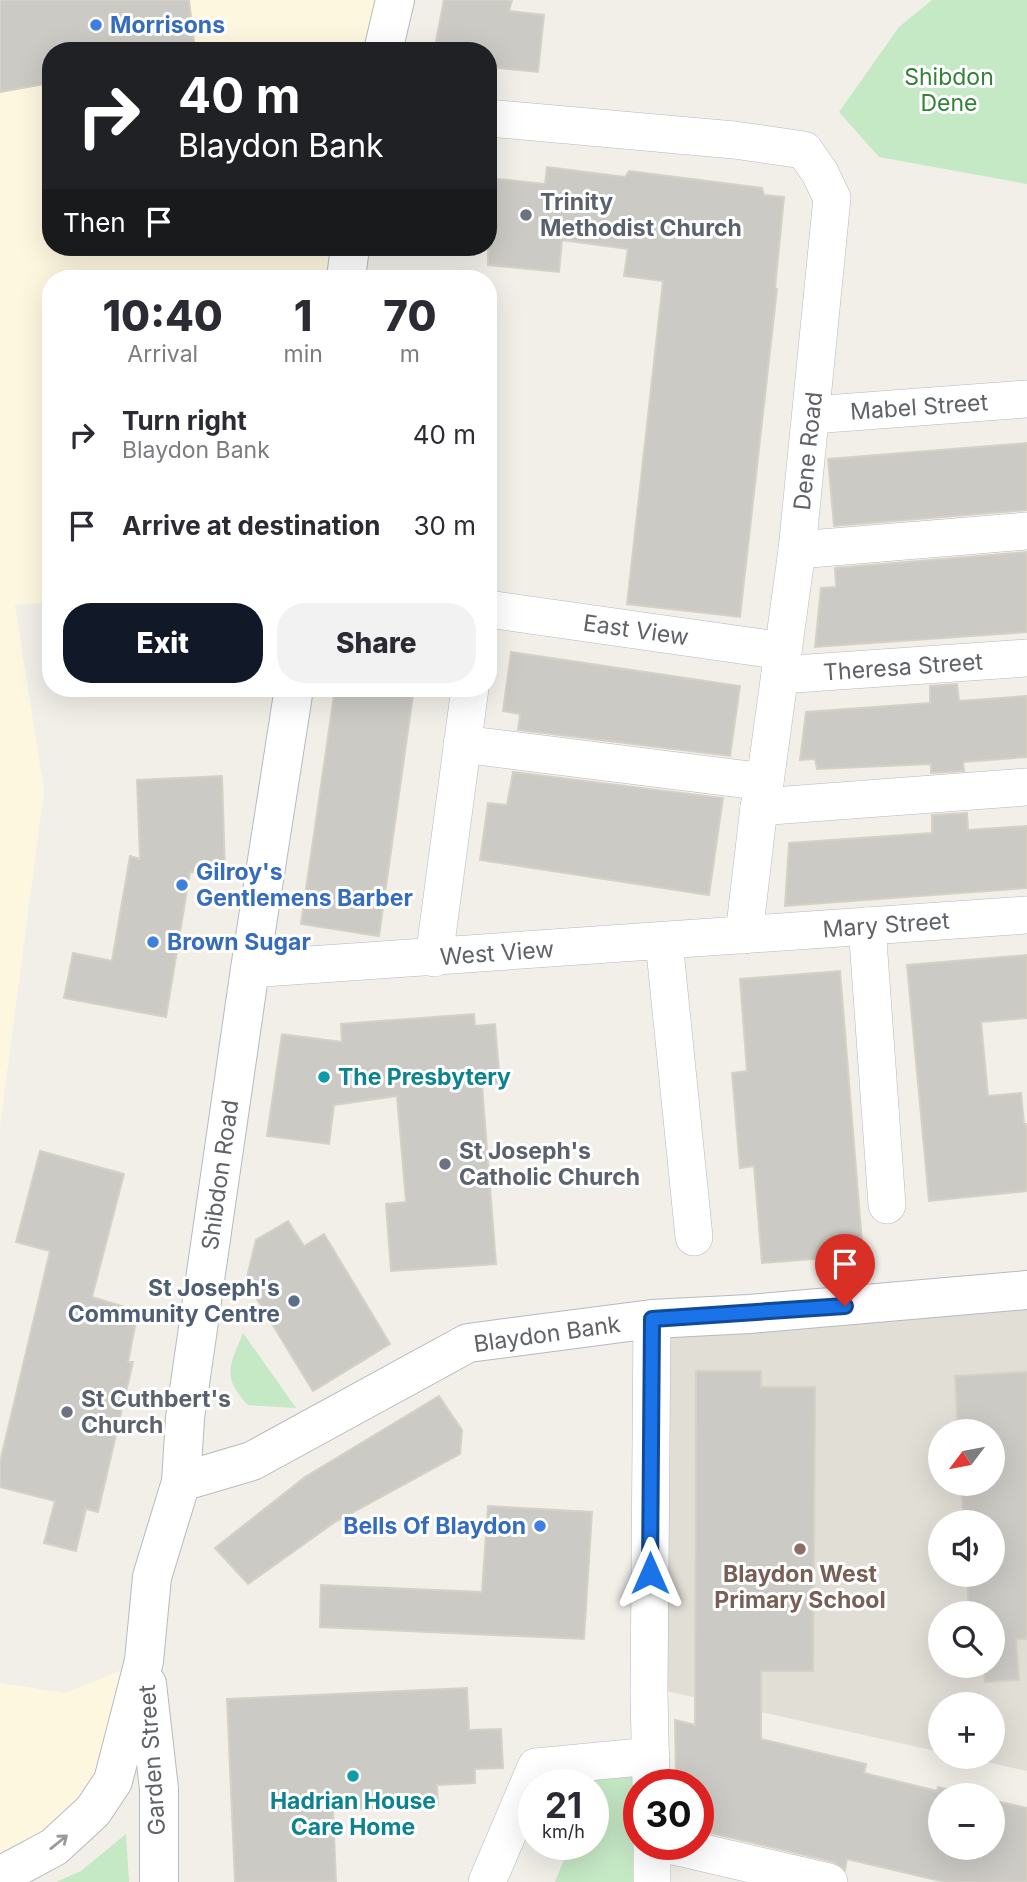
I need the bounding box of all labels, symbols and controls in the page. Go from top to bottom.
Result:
place label: Morrisons [110,11,225,39]
marker: Morrisons [88,17,104,33]
park label: Shibdon Dene [904,63,994,117]
text: 40 m [178,66,301,125]
icon: right [63,70,154,161]
text: Blaydon Bank [178,126,384,165]
place label: Trinity Methodist Church [540,188,742,242]
icon: arrive [140,203,178,241]
text: Then [63,207,126,238]
marker: Trinity Methodist Church [518,207,534,223]
text: 10:40 [103,290,223,341]
text: 1 [294,290,312,341]
text: 70 [383,290,436,341]
text: Arrival [127,340,198,368]
text: min [283,340,323,368]
text: m [400,340,420,368]
street label: Mabel Street [849,388,989,426]
street label: Dene Road [788,390,828,512]
text: Turn right [122,405,247,436]
icon: right [63,416,101,454]
text: 40 m [413,419,476,450]
text: Blaydon Bank [122,436,270,464]
icon: arrive [63,507,101,545]
text: Arrive at destination [122,510,381,541]
text: 30 m [413,510,476,541]
button: Exit [63,603,263,683]
button: Share [277,603,476,683]
street label: East View [581,609,691,651]
street label: Theresa Street [822,647,984,687]
place label: Gilroy's Gentlemens Barber [196,858,413,912]
marker: Gilroy's Gentlemens Barber [174,877,190,893]
street label: Mary Street [822,907,951,943]
place label: Brown Sugar [167,928,311,956]
marker: Brown Sugar [145,934,161,950]
street label: West View [439,935,555,971]
place label: The Presbytery [338,1063,511,1091]
marker: The Presbytery [316,1069,332,1085]
street label: Shibdon Road [196,1098,244,1252]
place label: St Joseph's Catholic Church [459,1137,640,1191]
marker: St Joseph's Catholic Church [437,1156,453,1172]
pin [815,1234,875,1306]
icon: arrive [826,1245,864,1283]
place label: St Joseph's Community Centre [68,1274,280,1328]
marker: St Joseph's Community Centre [286,1293,302,1309]
street label: Blaydon Bank [472,1310,622,1358]
place label: St Cuthbert's Church [81,1385,231,1439]
marker: St Cuthbert's Church [59,1404,75,1420]
north arrow [928,1419,1004,1496]
map controls [928,1419,1005,1860]
button: sound [928,1510,1005,1587]
place label: Bells Of Blaydon [343,1512,526,1540]
marker: Bells Of Blaydon [532,1518,548,1534]
position arrow [613,1536,687,1610]
marker: Blaydon West Primary School [792,1541,808,1557]
place label: Blaydon West Primary School [714,1560,886,1614]
button: search [928,1601,1005,1678]
street label: Garden Street [133,1683,171,1836]
button: + [928,1692,1005,1769]
marker: Hadrian House Care Home [345,1768,361,1784]
speed limit sign: 30 [623,1769,714,1860]
button: − [928,1783,1005,1860]
text: 21 [545,1784,582,1826]
place label: Hadrian House Care Home [270,1787,436,1841]
text: km/h [542,1821,585,1842]
one-way arrow [49,1834,67,1850]

